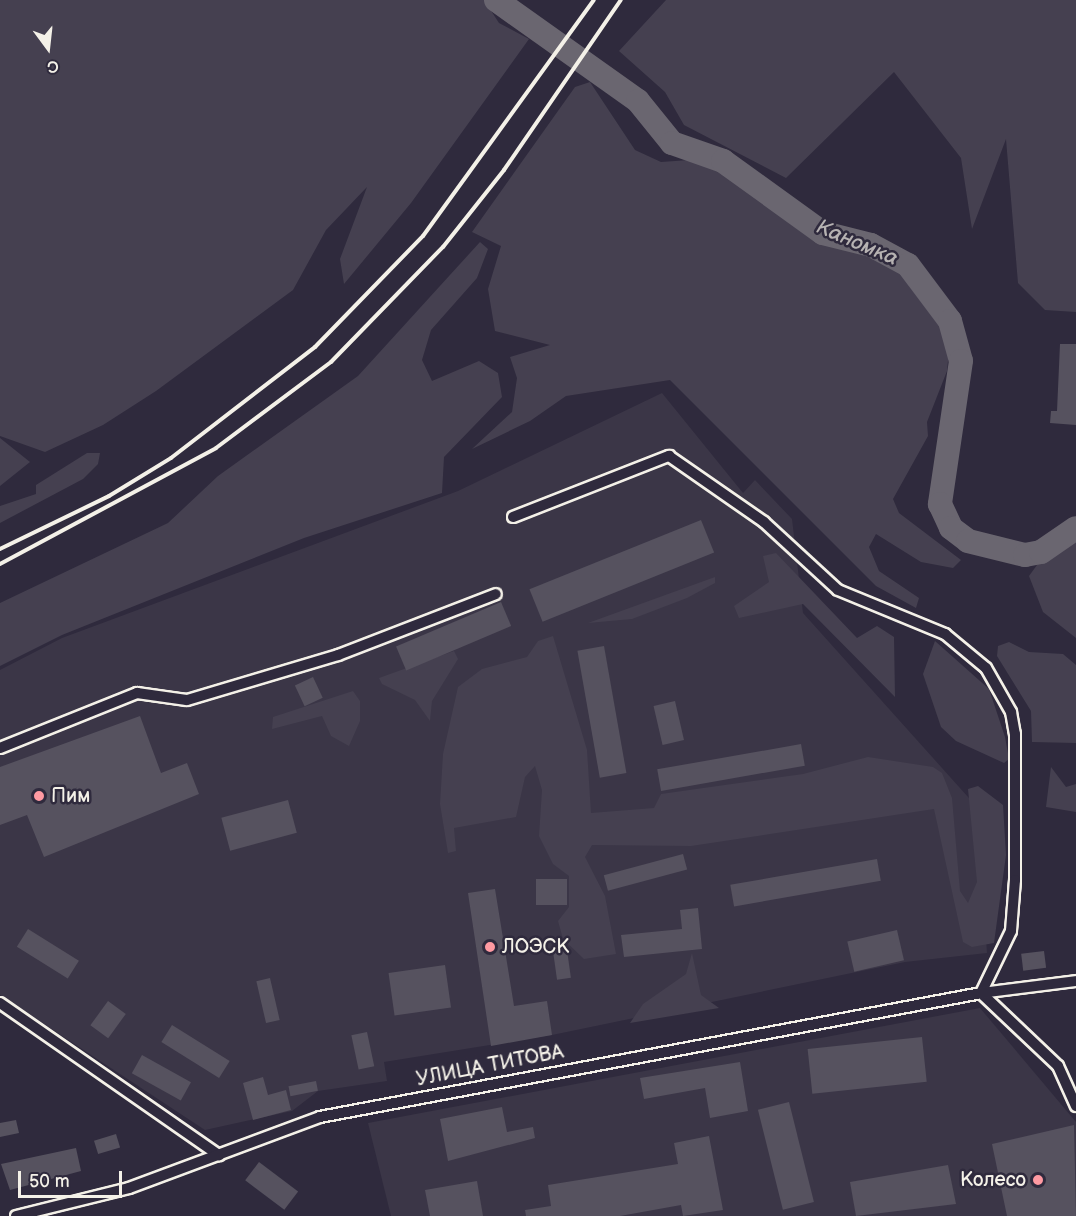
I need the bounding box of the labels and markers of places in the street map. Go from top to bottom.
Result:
place label: Пим [51,784,90,808]
marker: Пим [32,789,46,803]
place label: ЛОЭСК [502,935,569,959]
marker: ЛОЭСК [483,940,497,954]
place label: Колесо [960,1168,1026,1192]
marker: Колесо [1031,1173,1045,1187]

